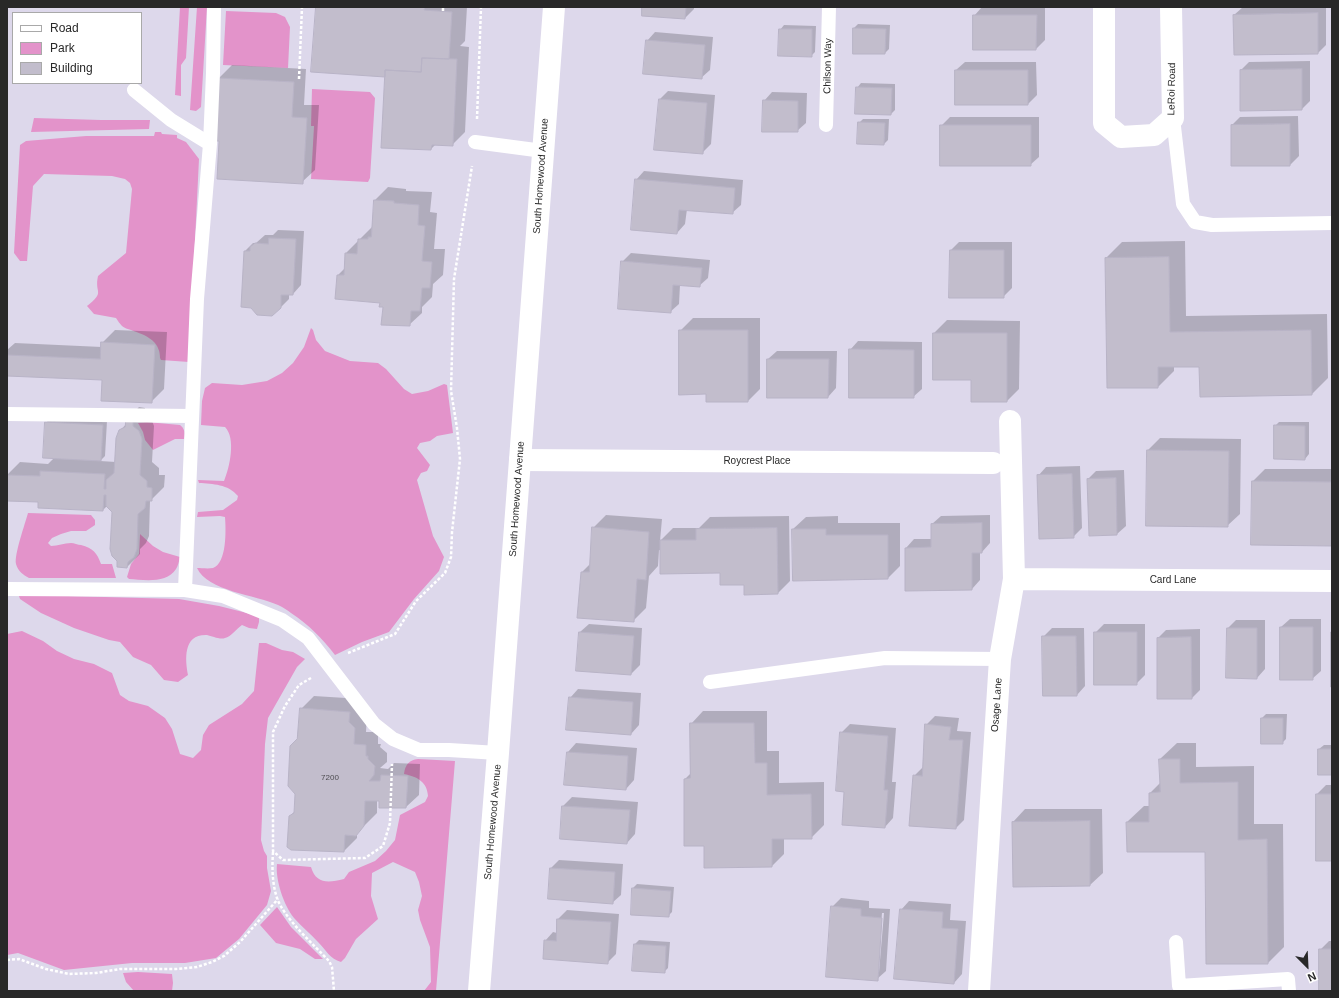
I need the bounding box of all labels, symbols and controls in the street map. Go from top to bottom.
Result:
legend [12,12,142,84]
text: Road [50,21,79,35]
street label: Chilson Way [822,38,834,94]
text: Park [50,41,75,55]
text: Building [50,61,93,75]
street label: LeRoi Road [1166,62,1178,116]
street label: South Homewood Avenue [531,118,551,234]
street label: South Homewood Avenue [507,441,527,557]
street label: Roycrest Place [723,455,791,467]
street label: Card Lane [1150,574,1196,586]
street label: Osage Lane [989,677,1005,733]
street label: South Homewood Avenue [482,764,504,880]
house number: 7200 [321,773,339,783]
north arrow [1287,946,1327,986]
text: N [1306,970,1318,984]

